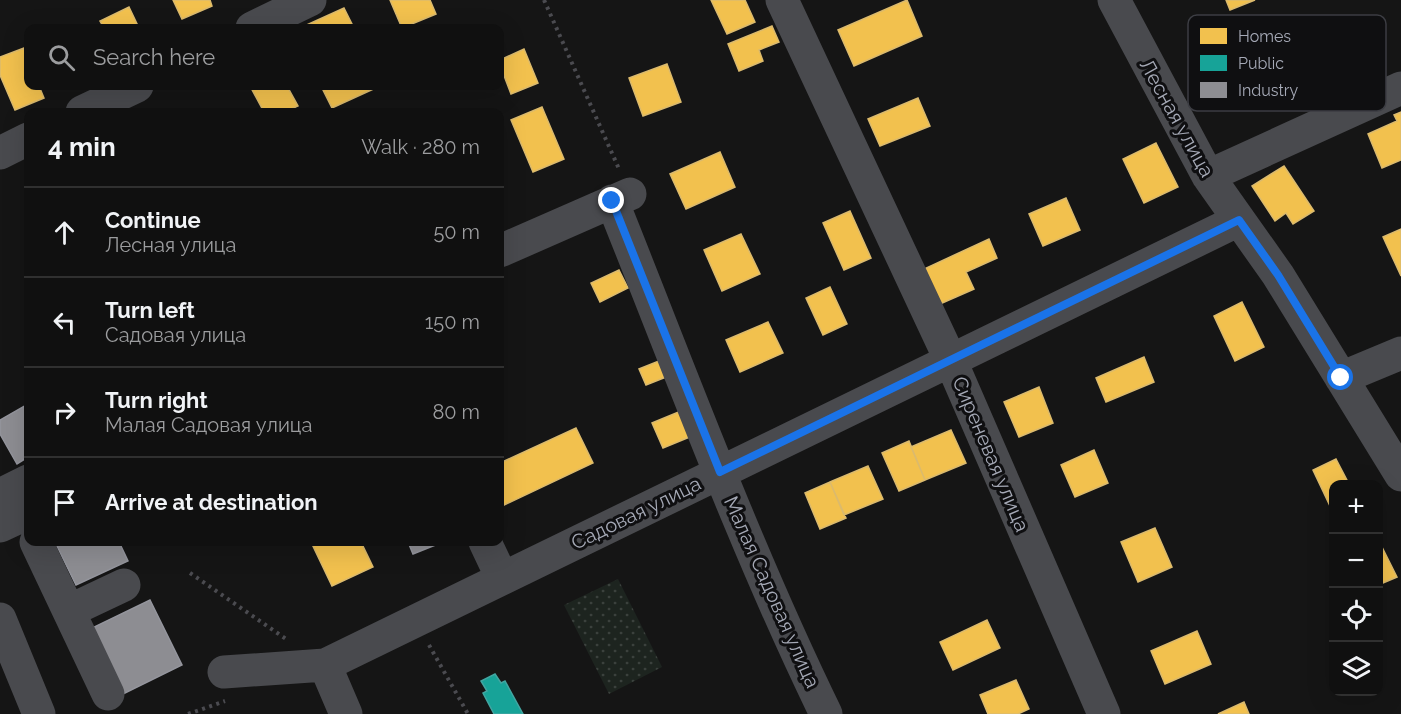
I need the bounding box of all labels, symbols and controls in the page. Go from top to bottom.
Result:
legend [1188,15,1386,111]
search box [24,24,504,90]
text: Homes [1238,27,1291,46]
icon: search [45,41,78,74]
text: Search here [93,44,215,70]
text: Public [1238,54,1284,73]
street label: Лесная улица [1135,55,1219,181]
text: Industry [1238,81,1298,100]
text: 4 min [48,132,116,162]
text: Walk · 280 m [361,135,480,159]
route end [598,187,624,213]
text: Continue [105,207,201,233]
icon: ahead [48,216,81,249]
text: 50 m [433,220,480,244]
text: Лесная улица [105,233,236,257]
text: Turn left [105,297,195,323]
icon: left [48,306,81,339]
text: 150 m [425,310,480,334]
text: Садовая улица [105,323,246,347]
route start [1327,364,1353,390]
street label: Сиреневая улица [947,373,1035,535]
text: Turn right [105,387,208,413]
icon: right [48,396,81,429]
text: 80 m [432,400,480,424]
text: Малая Садовая улица [105,413,312,437]
street label: Садовая улица [567,471,705,555]
map controls [1329,480,1383,696]
button: + [1329,480,1383,534]
icon: arrive [48,486,81,519]
text: Arrive at destination [105,489,318,515]
street label: Малая Садовая улица [719,492,825,692]
button: − [1329,534,1383,588]
button: locate [1329,588,1383,642]
button: layers [1329,642,1383,696]

